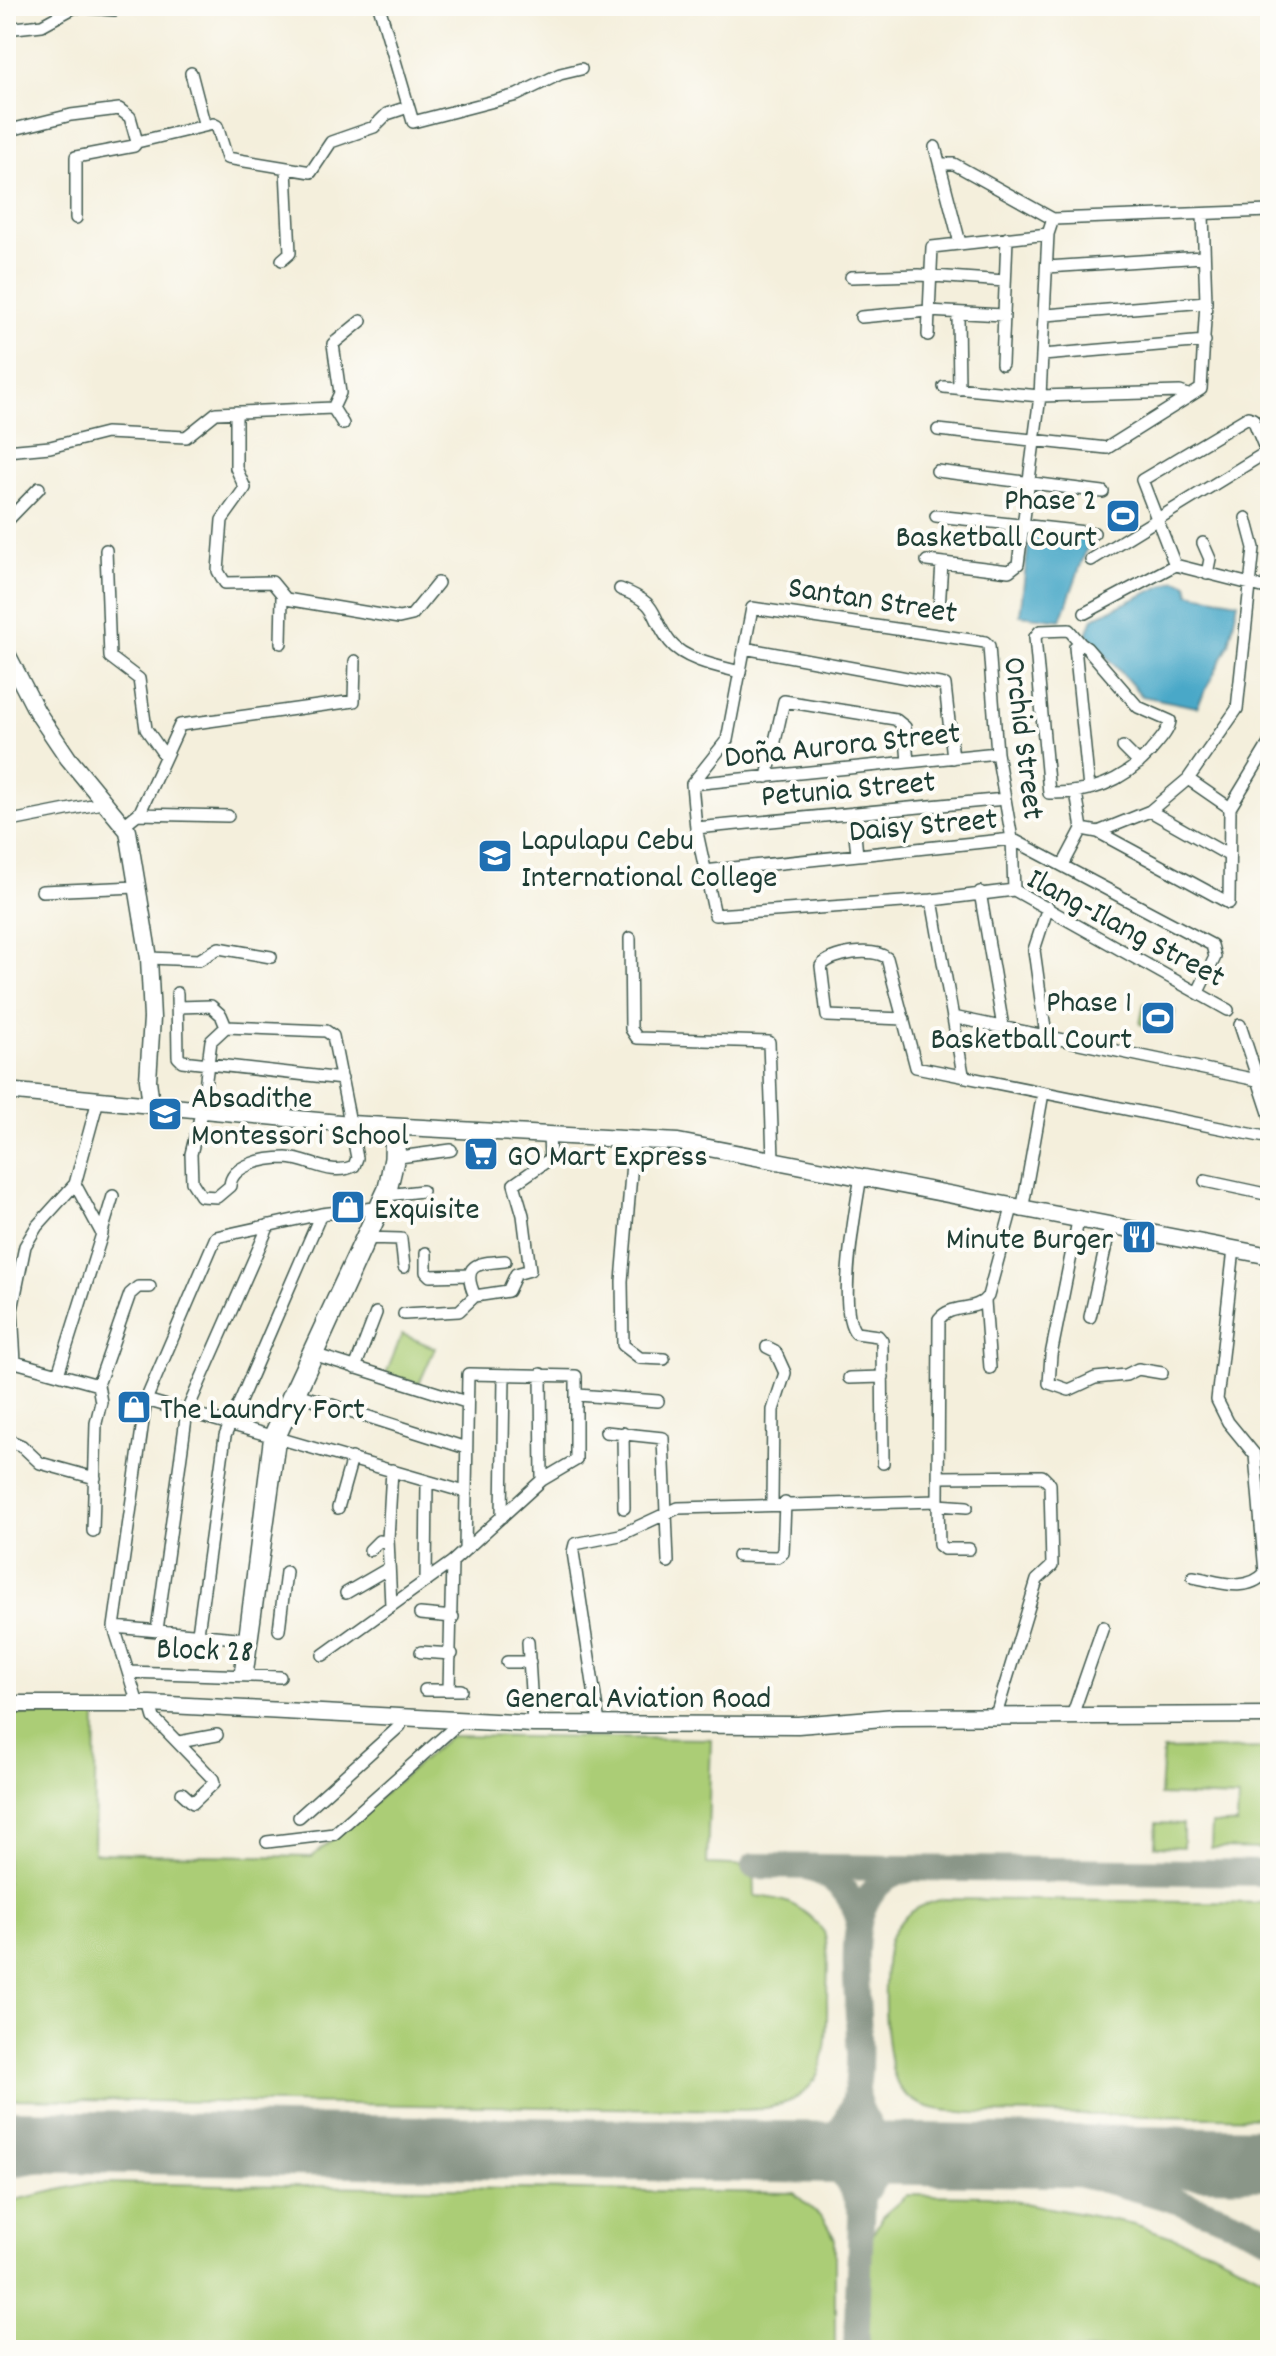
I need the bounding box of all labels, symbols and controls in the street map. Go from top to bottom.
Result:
place label: Phase 2 Basketball Court [895,480,1097,563]
sports icon: Phase 2 Basketball Court [1104,497,1142,535]
street label: Santan Street [784,567,960,639]
street label: Orchid Street [988,655,1054,823]
street label: Doña Aurora Street [722,713,963,783]
street label: Petunia Street [759,761,938,823]
street label: Daisy Street [847,799,1000,857]
place label: Lapulapu Cebu International College [521,820,777,903]
school or university icon: Lapulapu Cebu International College [476,837,514,875]
street label: Ilang-Ilang Street [1017,859,1232,1002]
place label: Phase 1 Basketball Court [930,982,1132,1065]
sports icon: Phase 1 Basketball Court [1139,999,1177,1037]
place label: Absadithe Montessori School [191,1078,409,1161]
school or university icon: Absadithe Montessori School [146,1095,184,1133]
supermarket icon: GO Mart Express [462,1135,500,1173]
place label: GO Mart Express [507,1136,708,1182]
shop icon: Exquisite [329,1188,367,1226]
place label: Exquisite [374,1189,480,1235]
restaurant icon: Minute Burger [1120,1218,1158,1256]
place label: Minute Burger [946,1219,1113,1265]
shop icon: The Laundry Fort [115,1388,153,1426]
place label: The Laundry Fort [160,1389,365,1435]
street label: Block 28 [155,1628,254,1678]
street label: General Aviation Road [505,1678,771,1724]

